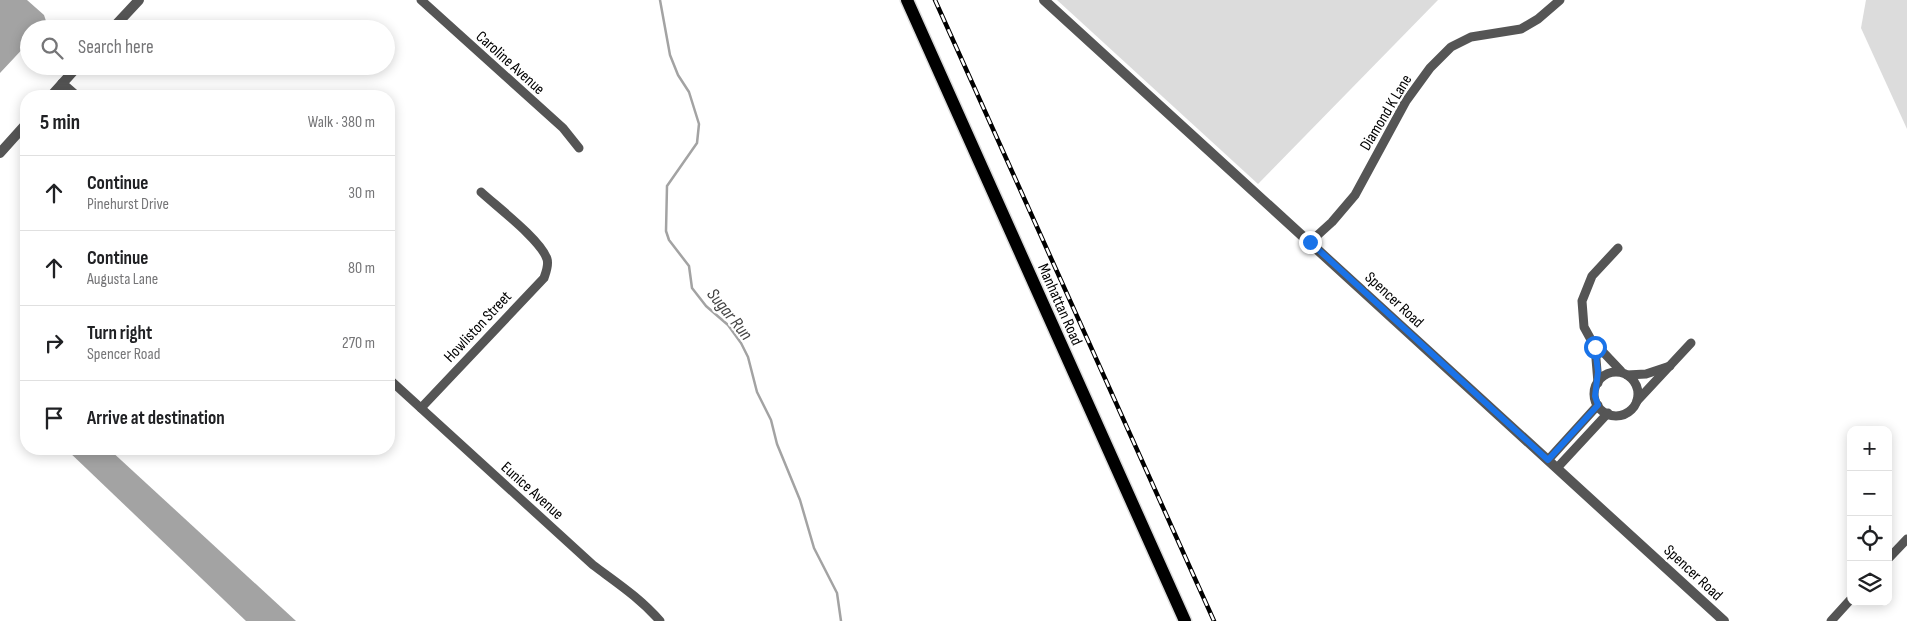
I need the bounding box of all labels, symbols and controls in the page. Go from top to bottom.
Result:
search box [20,20,395,75]
street label: Caroline Avenue [472,27,548,99]
icon: search [38,34,66,62]
text: Search here [78,36,154,59]
street label: Diamond K Lane [1356,71,1416,154]
text: 5 min [40,110,80,135]
text: Walk · 380 m [308,113,375,132]
text: Continue [87,172,148,195]
icon: ahead [40,179,68,207]
text: 30 m [348,184,375,203]
text: Pinehurst Drive [87,195,169,214]
route end [1299,231,1322,254]
text: Continue [87,247,148,270]
icon: ahead [40,254,68,282]
text: 80 m [348,259,375,278]
street label: Manhattan Road [1033,261,1086,348]
street label: Spencer Road [1361,268,1427,332]
text: Augusta Lane [87,270,158,289]
water label: Sugar Run [702,284,757,345]
street label: Howliston Street [440,287,516,367]
text: Turn right [87,322,152,345]
icon: right [40,329,68,357]
text: 270 m [342,334,375,353]
route start [1584,336,1607,359]
text: Spencer Road [87,345,160,364]
icon: arrive [40,404,68,432]
text: Arrive at destination [87,407,225,430]
map controls [1847,426,1892,606]
button: + [1847,426,1892,471]
street label: Eunice Avenue [497,458,567,524]
button: − [1847,471,1892,516]
button: locate [1847,516,1892,561]
street label: Spencer Road [1660,541,1726,605]
button: layers [1847,561,1892,606]

